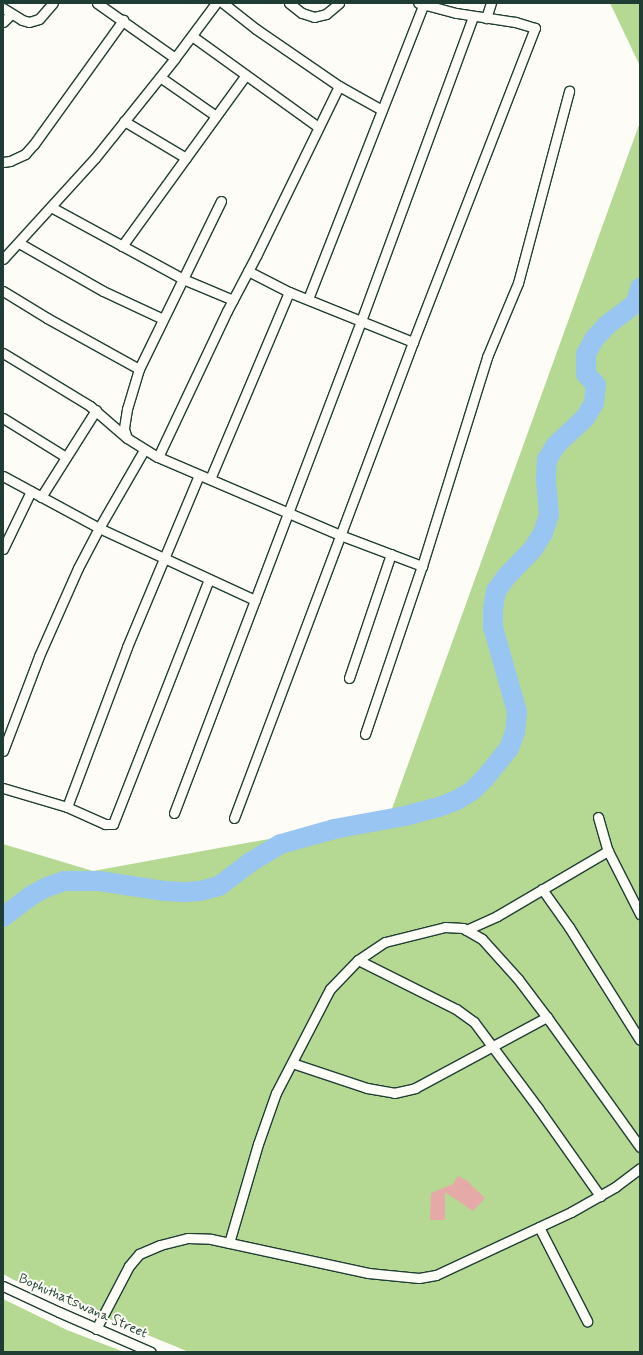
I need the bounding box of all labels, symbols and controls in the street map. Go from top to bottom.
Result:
street label: Bophuthatswana Street [15,1269,151,1343]

